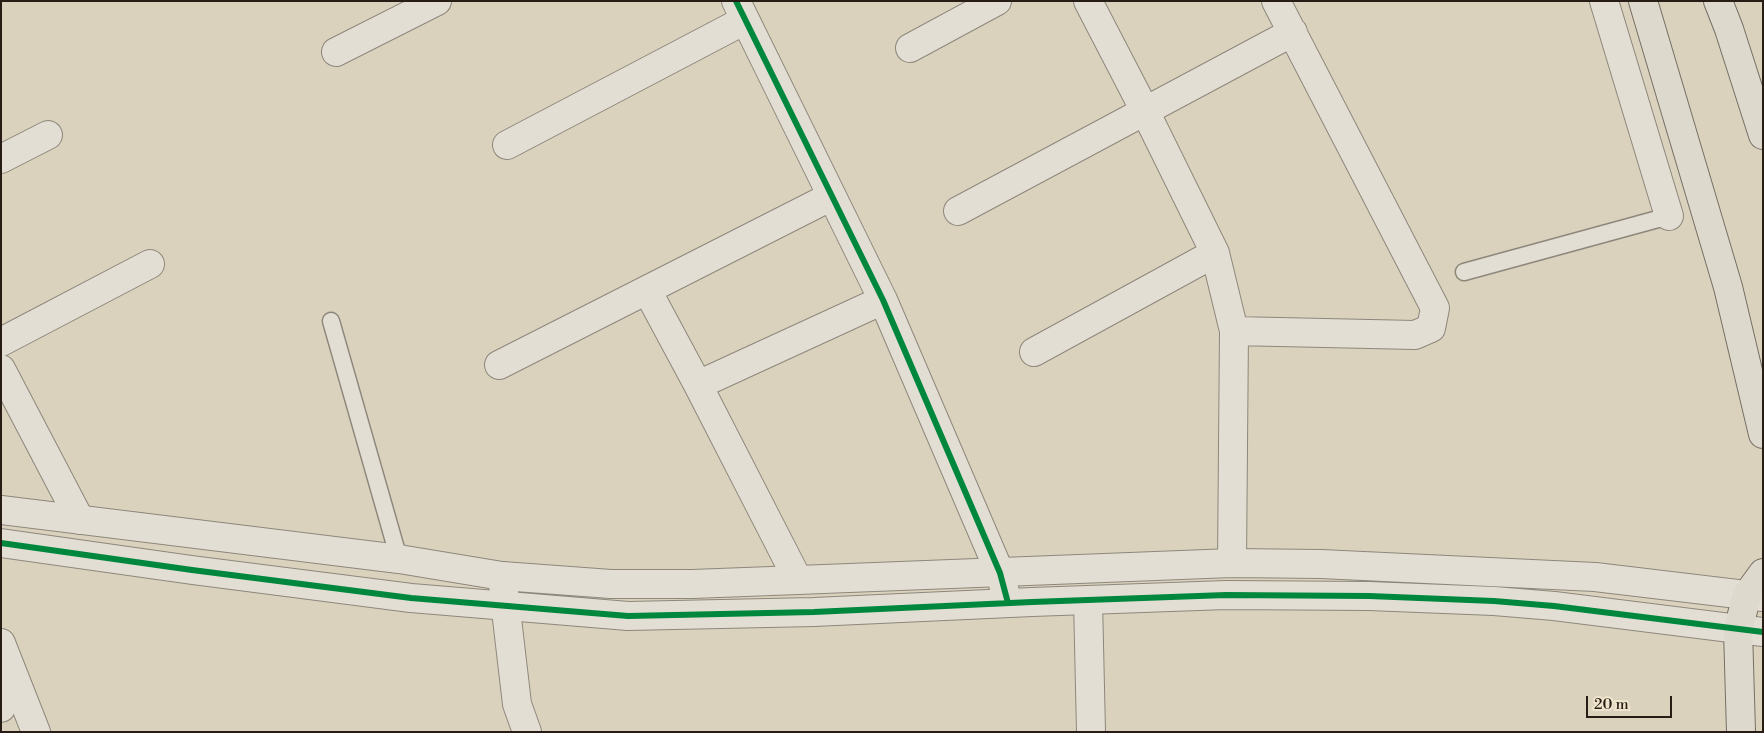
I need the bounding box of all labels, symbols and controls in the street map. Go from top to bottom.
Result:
scale bar [1589,686,1675,718]
text: 20 m [1594,695,1629,714]

